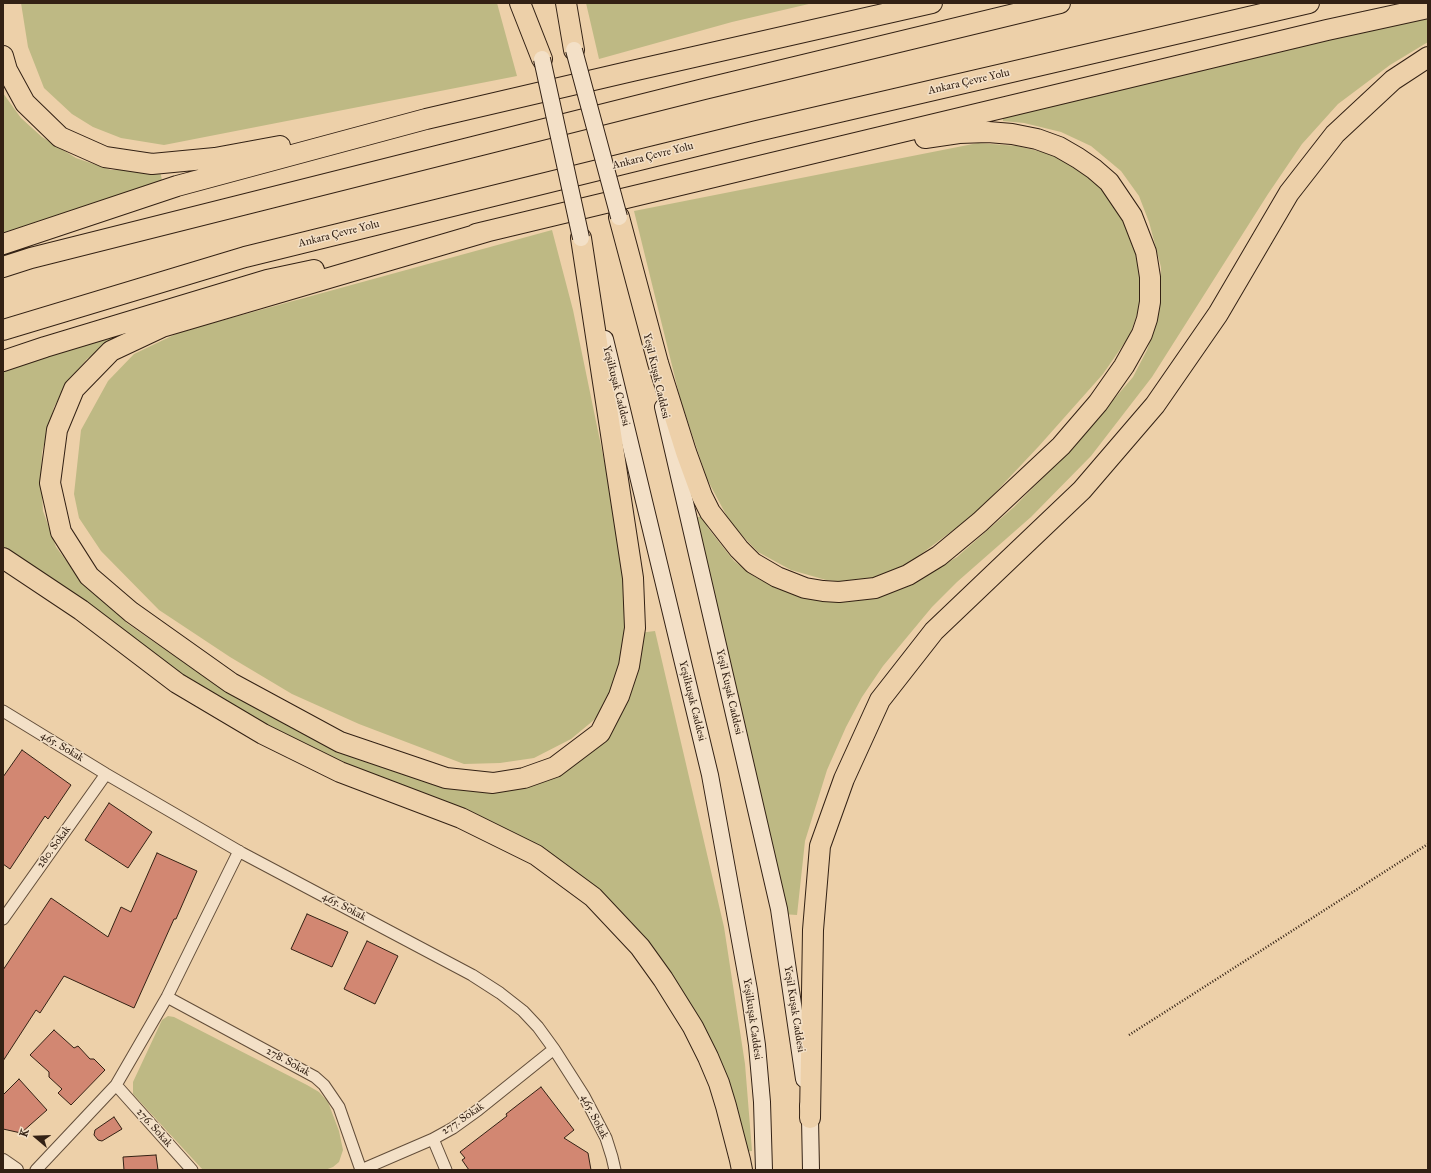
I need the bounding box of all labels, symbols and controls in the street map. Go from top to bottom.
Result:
street label: Ankara Çevre Yolu [927,66,1011,98]
street label: Ankara Çevre Yolu [611,140,695,172]
street label: Ankara Çevre Yolu [297,218,381,250]
street label: Yeşil Kuşak Caddesi [640,332,672,420]
street label: Yeşilkuşak Caddesi [600,344,632,428]
street label: Yeşil Kuşak Caddesi [713,648,745,736]
street label: Yeşilkuşak Caddesi [676,659,708,743]
street label: 465. Sokak [38,729,86,765]
street label: 280. Sokak [34,823,74,871]
street label: 465. Sokak [320,890,368,924]
street label: Yeşil Kuşak Caddesi [781,965,807,1053]
street label: Yeşilkuşak Caddesi [740,977,764,1061]
street label: 278. Sokak [264,1045,312,1079]
street label: 465. Sokak [577,1093,611,1141]
street label: 277. Sokak [439,1100,487,1138]
street label: 276. Sokak [133,1106,175,1150]
north arrow [16,1117,56,1157]
text: K [17,1127,32,1139]

